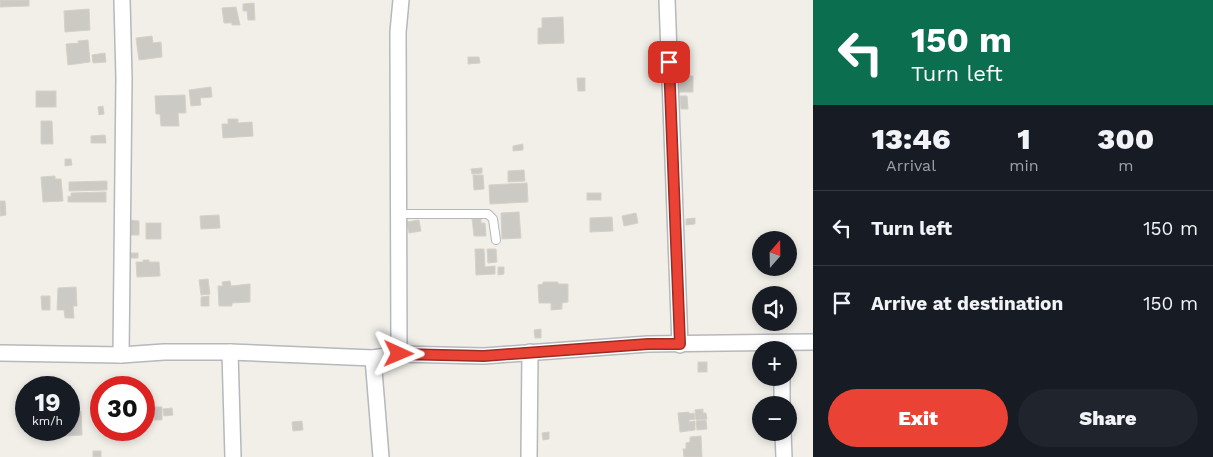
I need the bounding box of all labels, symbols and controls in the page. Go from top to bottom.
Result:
text: 150 m [911,19,1012,61]
icon: left [828,20,893,85]
pin [648,41,690,83]
icon: arrive [655,48,683,76]
text: Turn left [911,61,1003,86]
text: 13:46 [872,121,950,156]
text: 1 [1017,121,1031,156]
text: 300 [1097,121,1154,156]
text: Arrival [886,156,936,175]
text: min [1009,156,1039,175]
text: m [1118,156,1133,175]
icon: left [828,214,856,242]
text: Turn left [871,217,952,240]
text: 150 m [1143,217,1198,240]
north arrow [752,231,798,276]
map controls [752,231,797,441]
button: sound [752,286,797,331]
icon: arrive [828,289,856,317]
text: Arrive at destination [871,292,1063,315]
text: 150 m [1143,292,1198,315]
position arrow [372,327,424,379]
button: + [752,341,797,386]
speed limit sign: 30 [90,376,155,441]
text: 19 [34,388,61,417]
button: Exit [828,389,1008,447]
button: Share [1018,389,1198,447]
button: − [752,396,797,441]
text: km/h [32,414,63,428]

